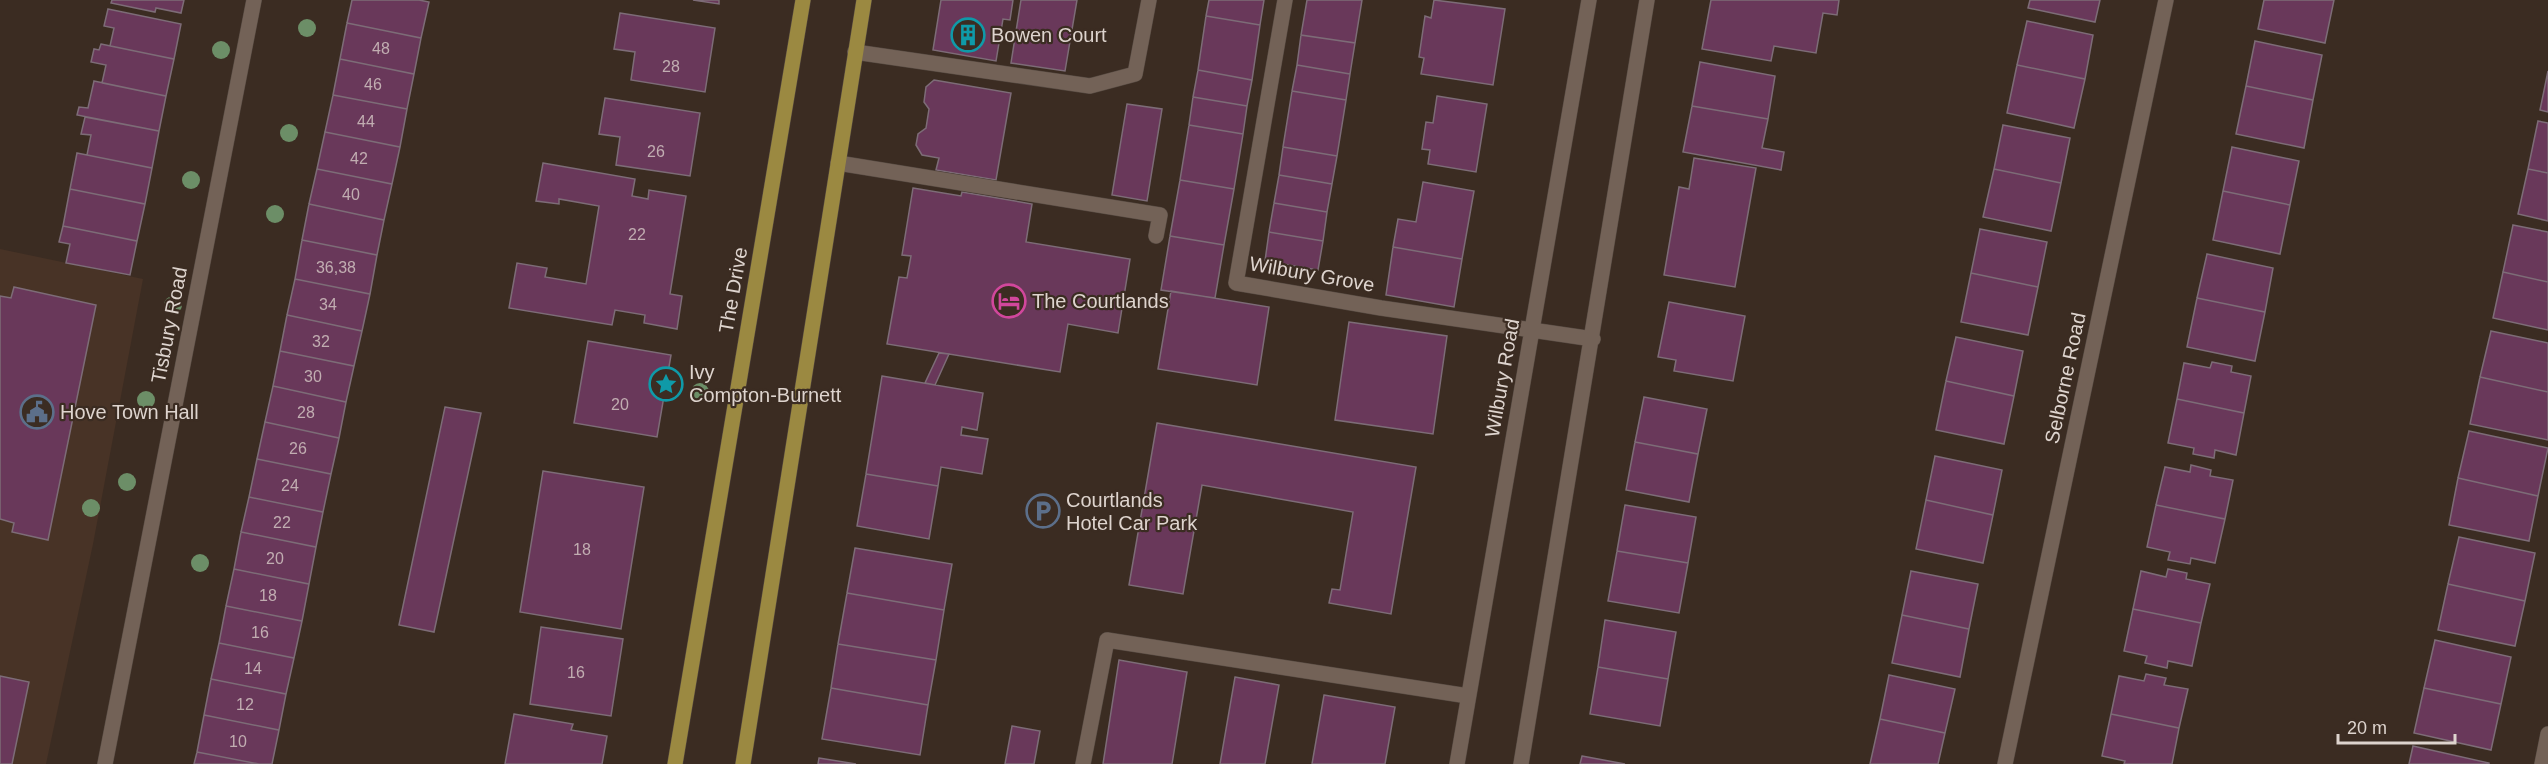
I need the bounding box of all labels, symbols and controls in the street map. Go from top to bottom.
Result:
building icon: Bowen Court [950,17,986,53]
place label: Bowen Court [991,24,1107,46]
house number: 48 [372,40,390,57]
house number: 28 [662,58,680,75]
house number: 46 [364,76,382,93]
house number: 44 [357,113,375,130]
house number: 26 [647,143,665,160]
house number: 42 [350,150,368,167]
house number: 40 [342,186,360,203]
house number: 22 [628,226,646,243]
street label: The Drive [715,245,751,335]
street label: Wilbury Grove [1248,252,1376,296]
house number: 36,38 [316,259,356,276]
street label: Tisbury Road [147,265,191,385]
hotel icon: The Courtlands [991,283,1027,319]
place label: The Courtlands [1032,290,1169,312]
house number: 34 [319,296,337,313]
street label: Selborne Road [2040,310,2090,446]
street label: Wilbury Road [1481,317,1523,439]
house number: 32 [312,333,330,350]
place label: Ivy Compton-Burnett [689,361,842,406]
place icon: Ivy Compton-Burnett [648,366,684,402]
house number: 30 [304,368,322,385]
public building icon: Hove Town Hall [19,394,55,430]
house number: 20 [611,396,629,413]
place label: Hove Town Hall [60,401,199,423]
house number: 28 [297,404,315,421]
house number: 26 [289,440,307,457]
house number: 24 [281,477,299,494]
place label: Courtlands Hotel Car Park [1066,489,1198,534]
parking icon: Courtlands Hotel Car Park [1025,493,1061,529]
house number: 22 [273,514,291,531]
house number: 18 [573,541,591,558]
house number: 20 [266,550,284,567]
house number: 18 [259,587,277,604]
house number: 16 [251,624,269,641]
house number: 14 [244,660,262,677]
house number: 16 [567,664,585,681]
house number: 12 [236,696,254,713]
scale bar [2338,707,2455,745]
text: 20 m [2347,718,2387,738]
house number: 10 [229,733,247,750]

